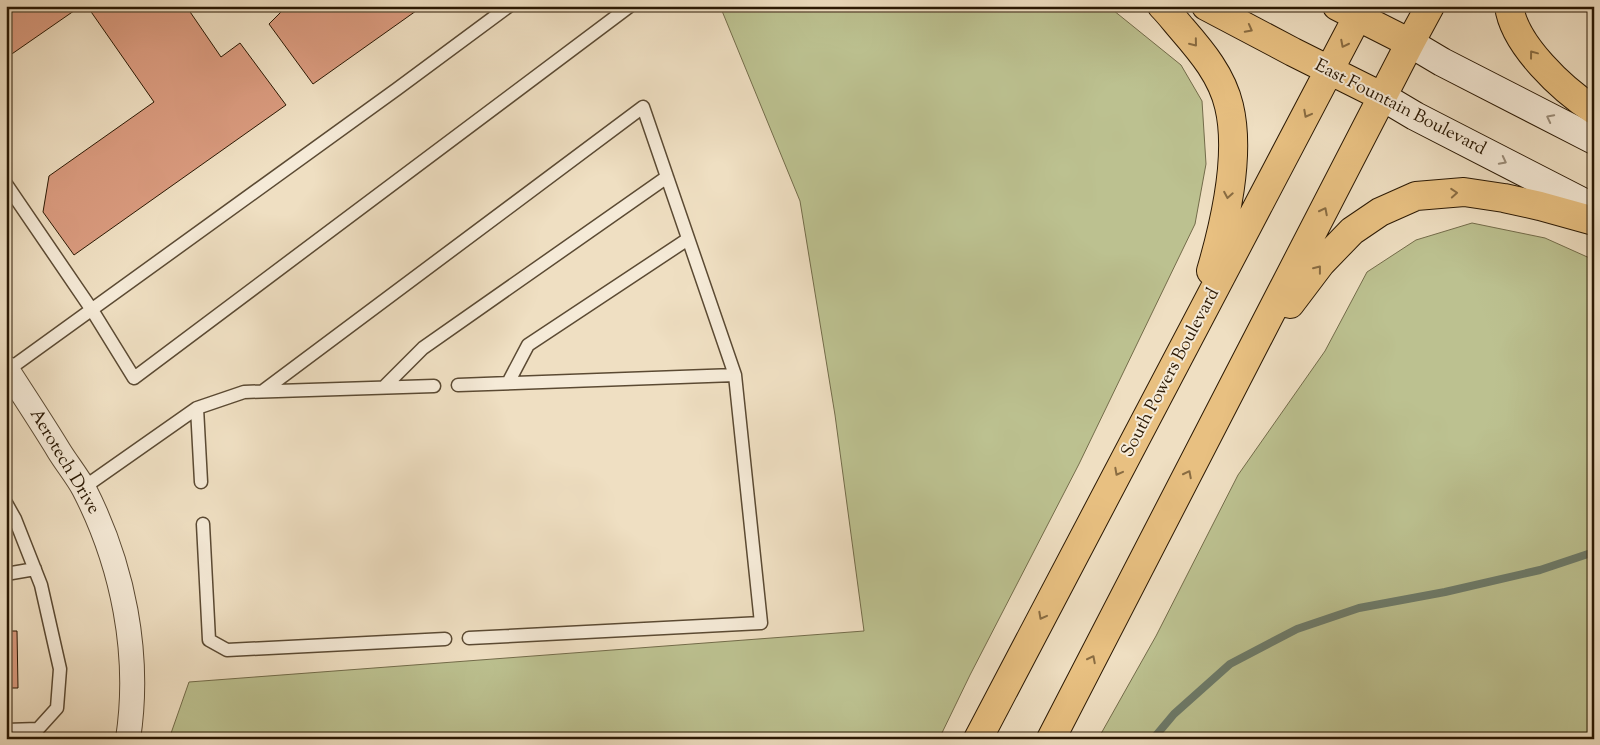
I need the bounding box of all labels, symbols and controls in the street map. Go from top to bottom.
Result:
one-way arrow [1244,23,1253,33]
one-way arrow [1188,37,1196,46]
one-way arrow [1340,38,1350,47]
one-way arrow [1530,50,1539,60]
street label: East Fountain Boulevard [1310,53,1490,163]
one-way arrow [1303,109,1313,118]
one-way arrow [1547,114,1556,124]
one-way arrow [1498,155,1507,165]
one-way arrow [1450,188,1458,199]
one-way arrow [1224,190,1234,199]
one-way arrow [1318,207,1328,216]
one-way arrow [1312,265,1321,274]
street label: South Powers Boulevard [1115,284,1227,462]
street label: Aerotech Drive [22,404,106,520]
one-way arrow [1114,467,1124,476]
one-way arrow [1182,470,1192,479]
one-way arrow [1038,611,1048,620]
one-way arrow [1086,655,1096,664]

